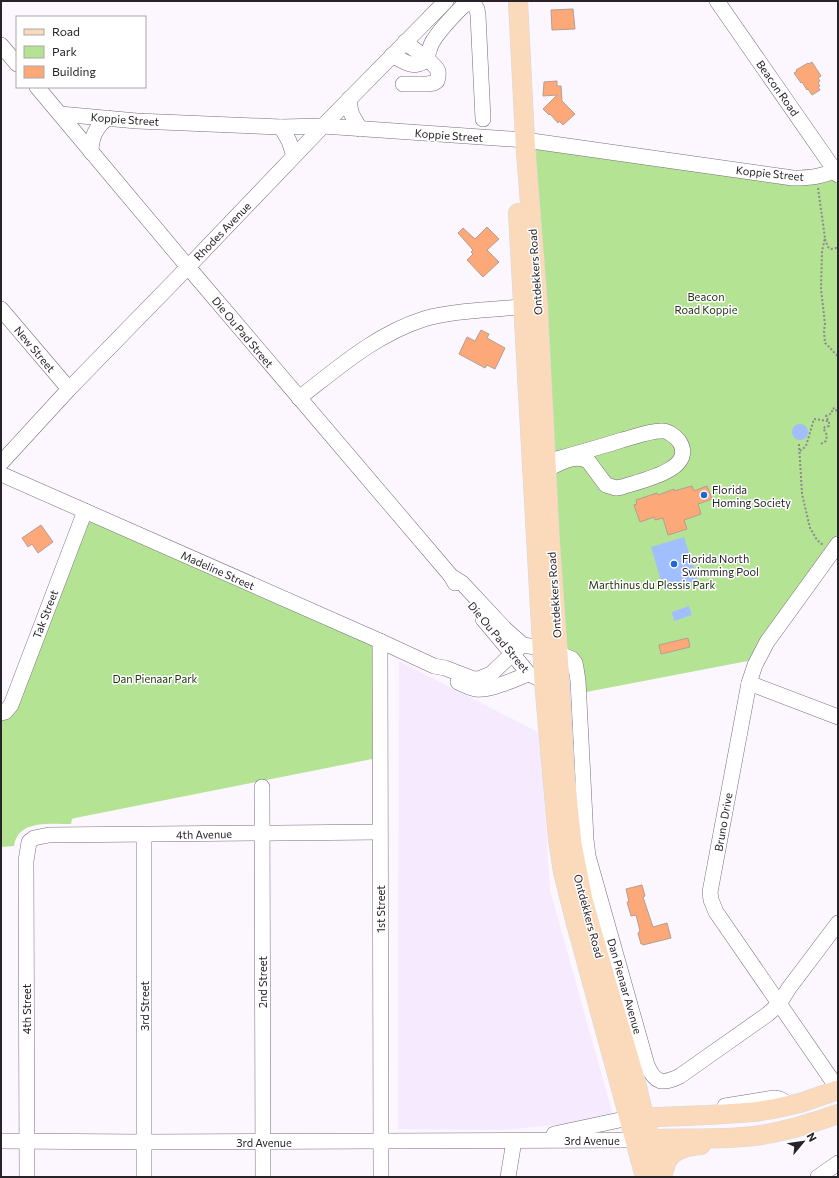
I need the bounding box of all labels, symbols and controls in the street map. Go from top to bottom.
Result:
legend [16,16,146,88]
text: Road [52,24,80,38]
text: Park [52,44,78,58]
street label: Beacon Road [754,58,802,118]
text: Building [52,64,96,78]
street label: Koppie Street [90,110,160,128]
street label: Koppie Street [414,126,484,144]
street label: Koppie Street [735,163,805,183]
street label: Rhodes Avenue [191,199,253,263]
street label: Ontdekkers Road [526,228,544,316]
park label: Beacon Road Koppie [674,290,738,316]
street label: Die Ou Pad Street [210,294,277,370]
street label: New Street [12,323,58,375]
place label: Florida Homing Society [712,483,791,509]
marker: Florida Homing Society [699,490,709,500]
street label: Madeline Street [179,548,257,592]
street label: Ontdekkers Road [545,551,563,639]
place label: Florida North Swimming Pool [682,552,759,578]
marker: Florida North Swimming Pool [669,559,679,569]
park label: Marthinus du Plessis Park [589,578,715,591]
street label: Tak Street [30,587,60,640]
street label: Die Ou Pad Street [466,599,533,675]
park label: Dan Pienaar Park [112,672,198,685]
street label: Bruno Drive [711,792,735,852]
street label: 4th Avenue [176,827,232,841]
street label: Ontdekkers Road [572,873,606,959]
street label: 1st Street [374,885,387,933]
street label: Dan Pienaar Avenue [605,937,645,1035]
street label: 2nd Street [256,956,269,1008]
street label: 3rd Street [138,980,151,1031]
street label: 4th Street [20,983,33,1034]
north arrow [783,1122,823,1162]
text: N [804,1130,820,1144]
street label: 3rd Avenue [564,1134,620,1147]
street label: 3rd Avenue [236,1136,292,1149]

